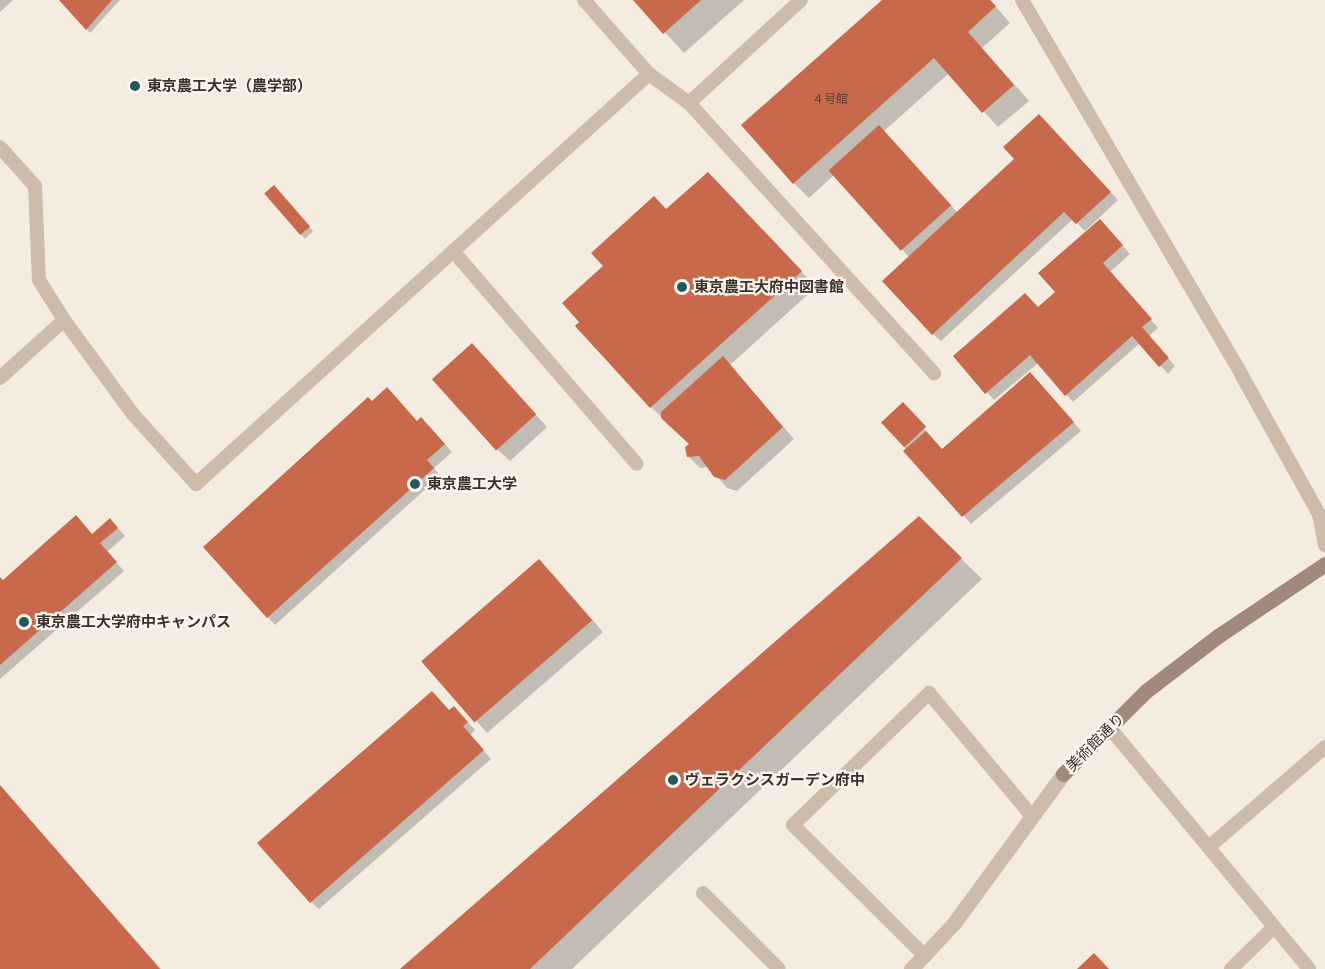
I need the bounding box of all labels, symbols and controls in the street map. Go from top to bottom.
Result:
place label: 東京農工大学（農学部） [147,77,312,95]
marker: 東京農工大学（農学部） [128,79,142,93]
house number: ４号館 [812,92,848,106]
place label: 東京農工大府中図書館 [694,278,844,296]
marker: 東京農工大府中図書館 [675,280,689,294]
place label: 東京農工大学 [427,475,517,493]
marker: 東京農工大学 [408,477,422,491]
place label: 東京農工大学府中キャンパス [36,613,231,631]
marker: 東京農工大学府中キャンパス [17,615,31,629]
street label: 美術館通り [1062,709,1128,775]
place label: ヴェラクシスガーデン府中 [685,771,865,789]
marker: ヴェラクシスガーデン府中 [666,773,680,787]

